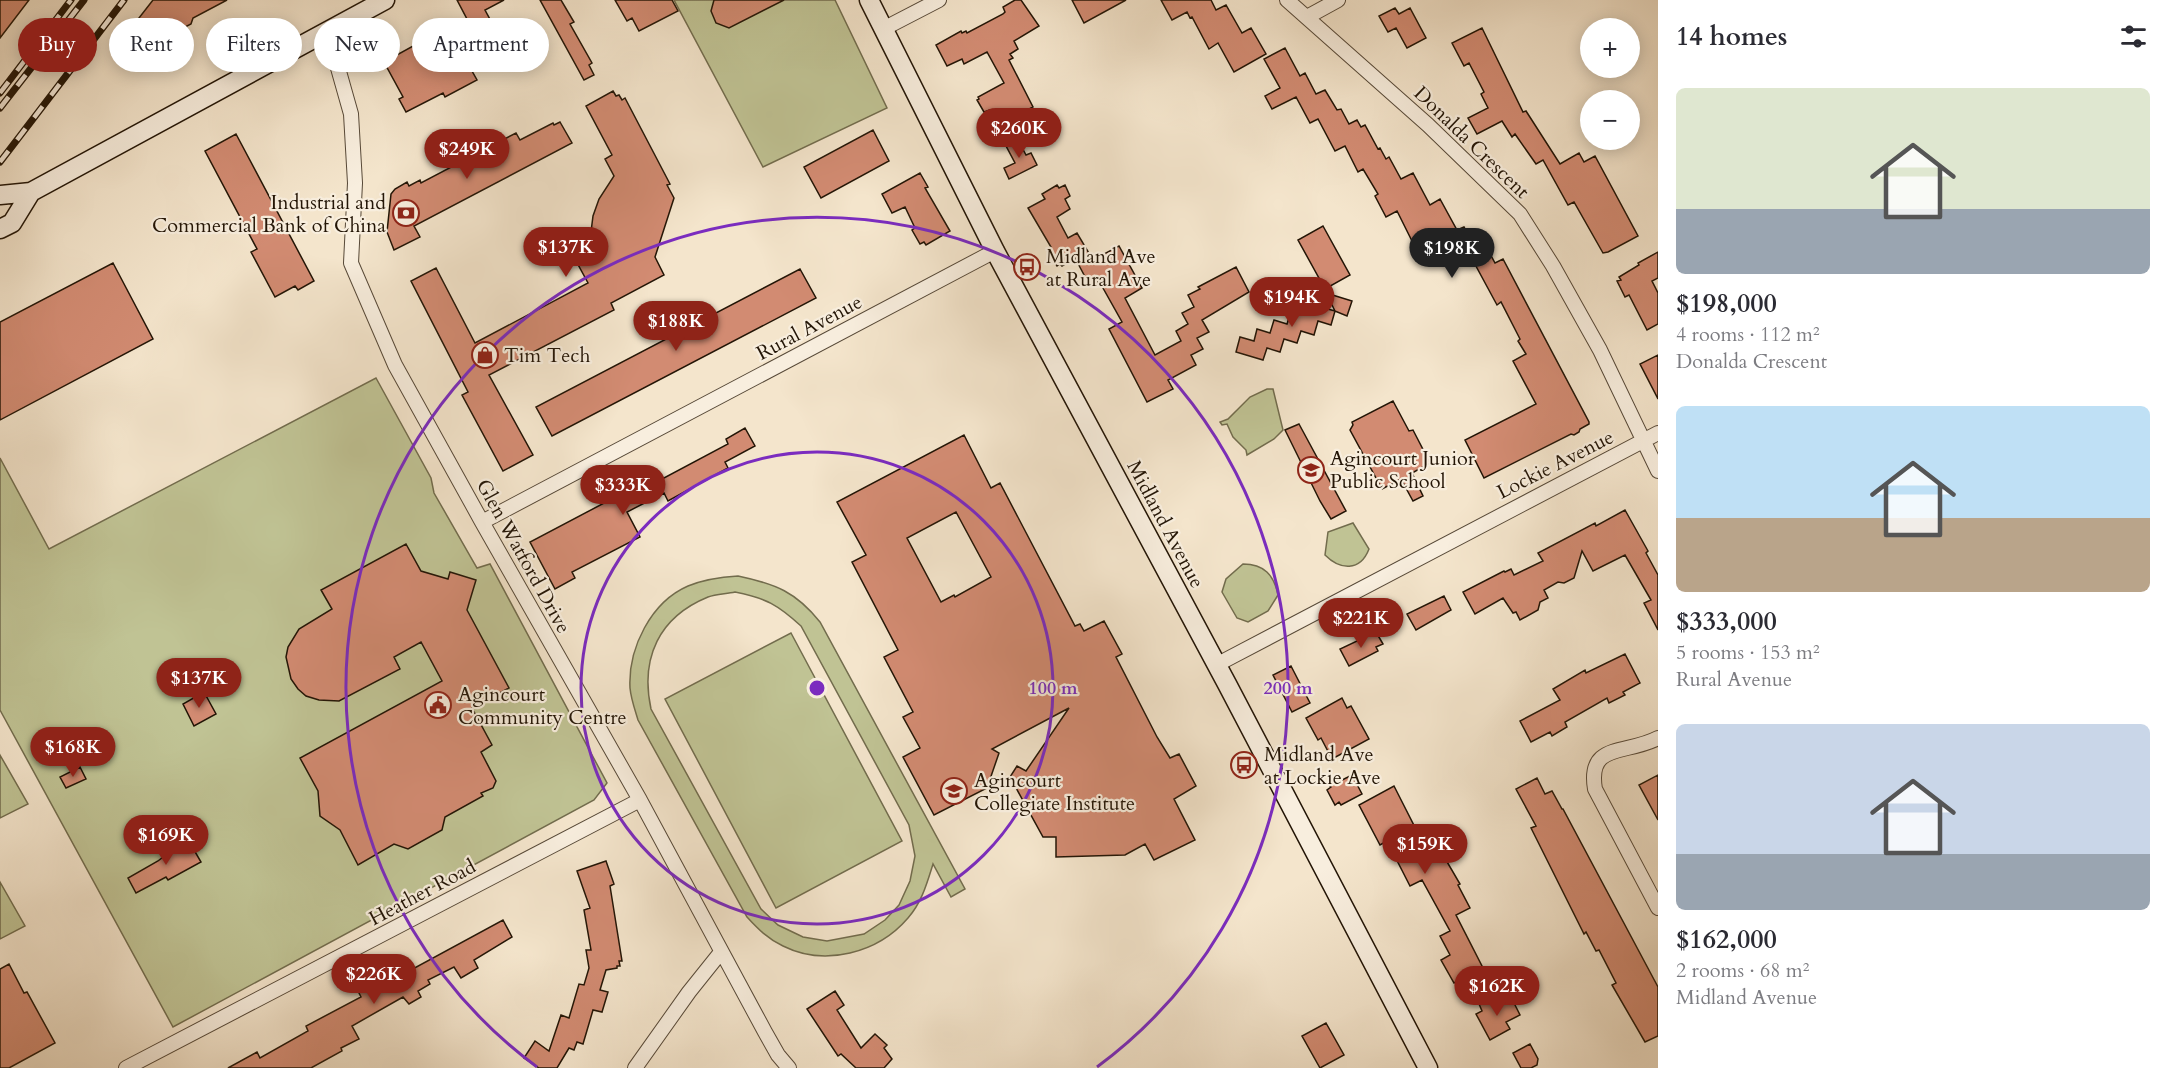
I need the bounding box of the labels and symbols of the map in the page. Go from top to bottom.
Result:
street label: Donalda Crescent [1408,80,1536,205]
pin: $260K [977,108,1061,159]
pin: $249K [425,129,509,180]
place label: Industrial and Commercial Bank of China [152,189,386,239]
bank icon: Industrial and Commercial Bank of China [391,198,421,228]
pin: $137K [524,227,608,278]
pin: $198K [1410,228,1494,279]
place label: Midland Ave at Rural Ave [1046,243,1156,293]
bus stop icon: Midland Ave at Rural Ave [1012,252,1042,282]
pin: $194K [1250,277,1334,328]
street label: Rural Avenue [752,288,867,367]
pin: $188K [634,301,718,352]
shop icon: Tim Tech [470,340,500,370]
place label: Tim Tech [504,342,590,369]
street label: Lockie Avenue [1492,423,1618,505]
place label: Agincourt Junior Public School [1330,445,1476,495]
school or university icon: Agincourt Junior Public School [1296,455,1326,485]
street label: Midland Avenue [1121,456,1211,593]
pin: $333K [581,465,665,516]
street label: Glen Watford Drive [470,474,577,638]
pin: $221K [1319,598,1403,649]
pin: $137K [157,658,241,709]
text: 100 m [1028,676,1078,701]
text: 200 m [1263,676,1313,701]
centre of rings [807,678,827,698]
place label: Agincourt Community Centre [458,681,627,731]
public building icon: Agincourt Community Centre [423,690,453,720]
pin: $168K [31,727,115,778]
place label: Midland Ave at Lockie Ave [1264,741,1381,791]
bus stop icon: Midland Ave at Lockie Ave [1229,750,1259,780]
place label: Agincourt Collegiate Institute [974,767,1135,817]
school or university icon: Agincourt Collegiate Institute [939,776,969,806]
pin: $169K [124,815,208,866]
pin: $159K [1383,824,1467,875]
street label: Heather Road [364,853,481,932]
pin: $226K [332,954,416,1005]
pin: $162K [1455,966,1539,1017]

